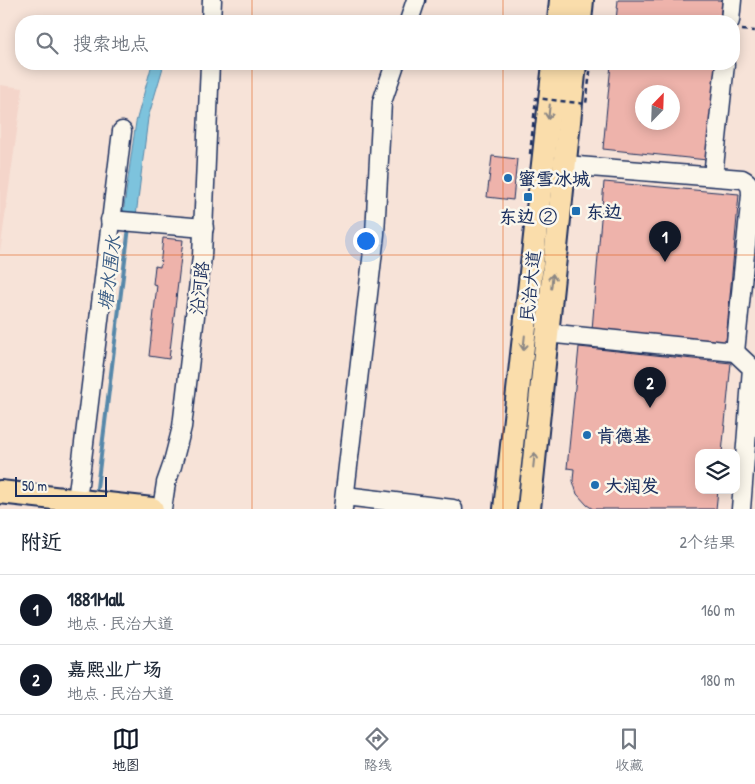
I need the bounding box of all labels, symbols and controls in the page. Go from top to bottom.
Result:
search box [15,15,740,70]
icon: search [33,29,61,57]
text: 搜索地点 [73,30,149,56]
north arrow [635,85,680,130]
one-way arrow [544,104,554,120]
place label: 蜜雪冰城 [518,166,590,191]
marker: 蜜雪冰城 [502,172,514,184]
marker: 东边 ② [522,191,534,203]
place label: 东边 [586,199,622,224]
place label: 东边 ② [499,204,557,229]
marker: 东边 [570,205,582,217]
pin: 1 [649,221,681,262]
your location [353,228,379,254]
water label: 塘水围水 [91,233,127,312]
street label: 民治大道 [514,249,546,323]
street label: 沿河路 [183,260,215,316]
one-way arrow [547,274,557,290]
one-way arrow [519,335,529,351]
pin: 2 [634,367,666,408]
place label: 肯德基 [597,423,651,448]
marker: 肯德基 [581,429,593,441]
map controls [695,449,740,494]
button: layers [695,449,740,494]
one-way arrow [529,453,538,469]
place label: 大润发 [605,473,659,498]
scale bar [15,474,108,497]
text: 50 m [22,476,47,495]
marker: 大润发 [589,479,601,491]
text: 附近 [20,527,62,556]
text: 2个结果 [680,531,735,553]
text: 1881Mall [67,586,124,612]
text: 1 [33,599,39,621]
text: 160 m [701,599,735,621]
text: 地点 · 民治大道 [67,612,174,634]
text: 嘉熙业广场 [67,656,162,682]
text: 2 [32,669,40,691]
text: 180 m [701,669,735,691]
text: 地点 · 民治大道 [67,682,174,704]
tab: 地图 [112,725,140,774]
tab: 路线 [363,725,391,774]
tab: 收藏 [615,725,643,774]

